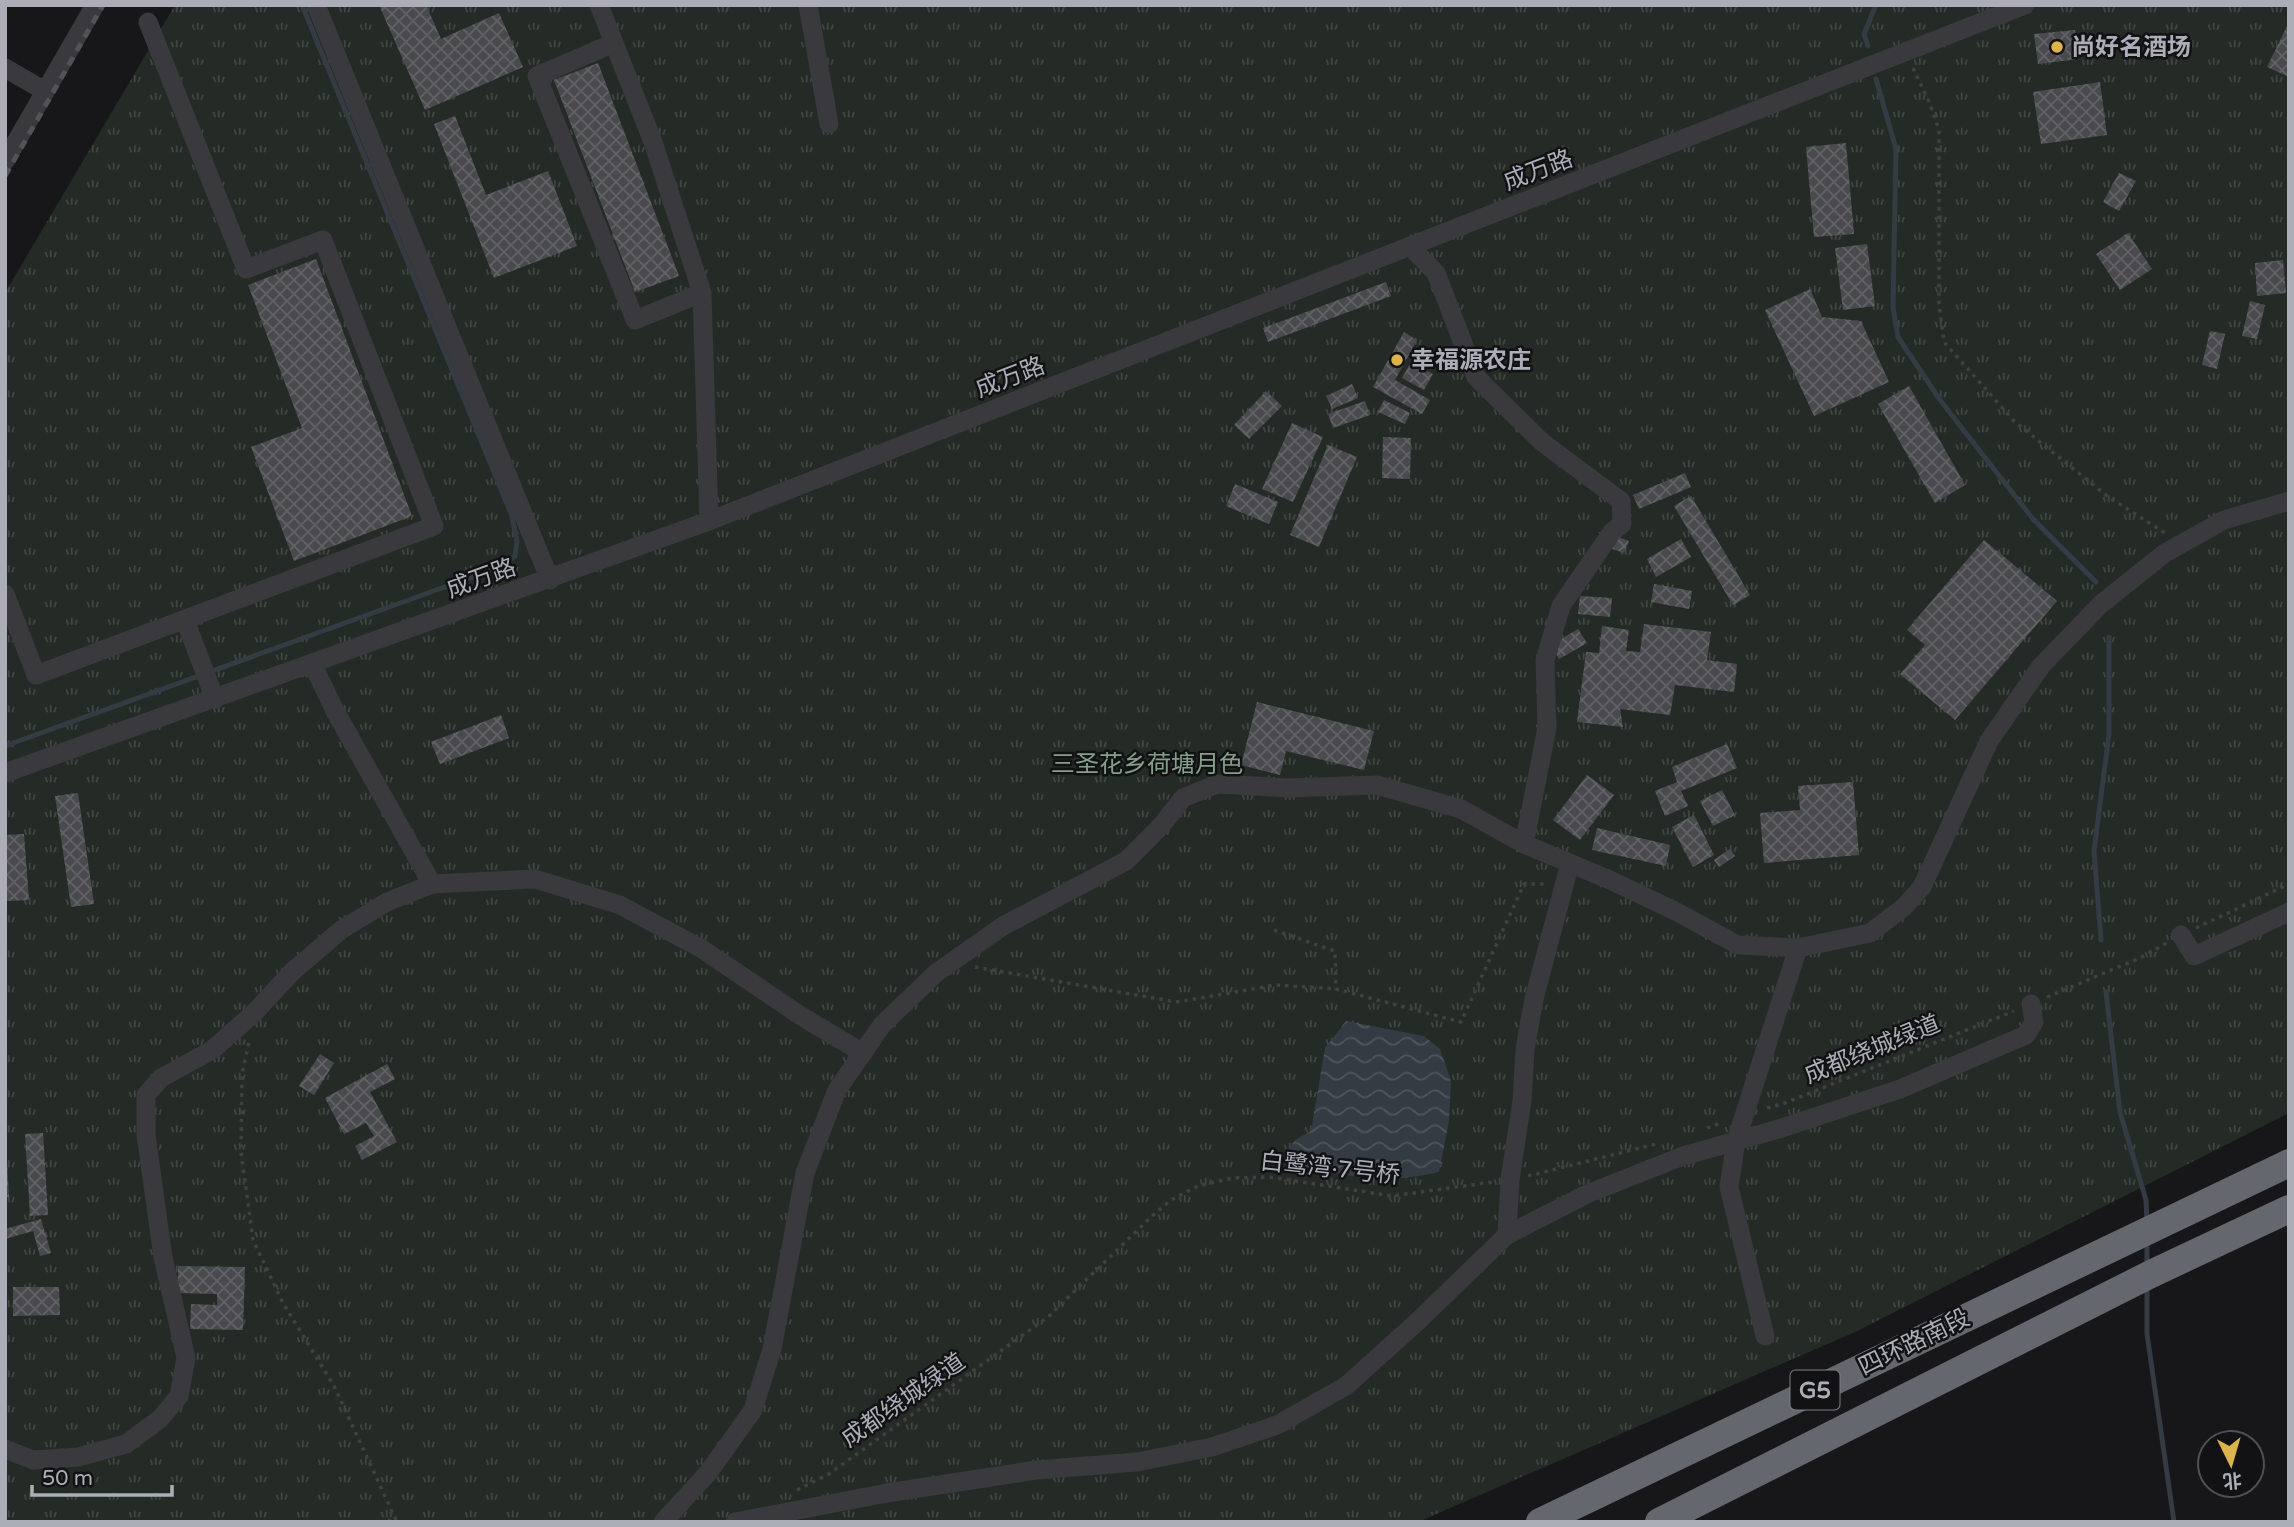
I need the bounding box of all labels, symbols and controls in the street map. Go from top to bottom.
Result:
place label: 尚好名酒场 [2071,33,2191,62]
marker: 尚好名酒场 [2049,39,2065,55]
street label: 成万路 [1499,144,1577,197]
place label: 幸福源农庄 [1411,346,1531,375]
street label: 成万路 [971,351,1049,404]
marker: 幸福源农庄 [1389,352,1405,368]
street label: 成万路 [442,553,520,604]
park label: 三圣花乡荷塘月色 [1051,750,1243,779]
street label: 成都绕城绿道 [1800,1009,1944,1090]
street label: 白鹭湾·7号桥 [1258,1147,1401,1190]
street label: 四环路南段 [1854,1303,1975,1382]
street label: 成都绕城绿道 [836,1347,971,1454]
road number: G5 [1790,1371,1840,1410]
north arrow [2196,1429,2266,1499]
scale bar [32,1454,172,1498]
text: 50 m [42,1466,93,1491]
text: 北 [2222,1468,2243,1492]

